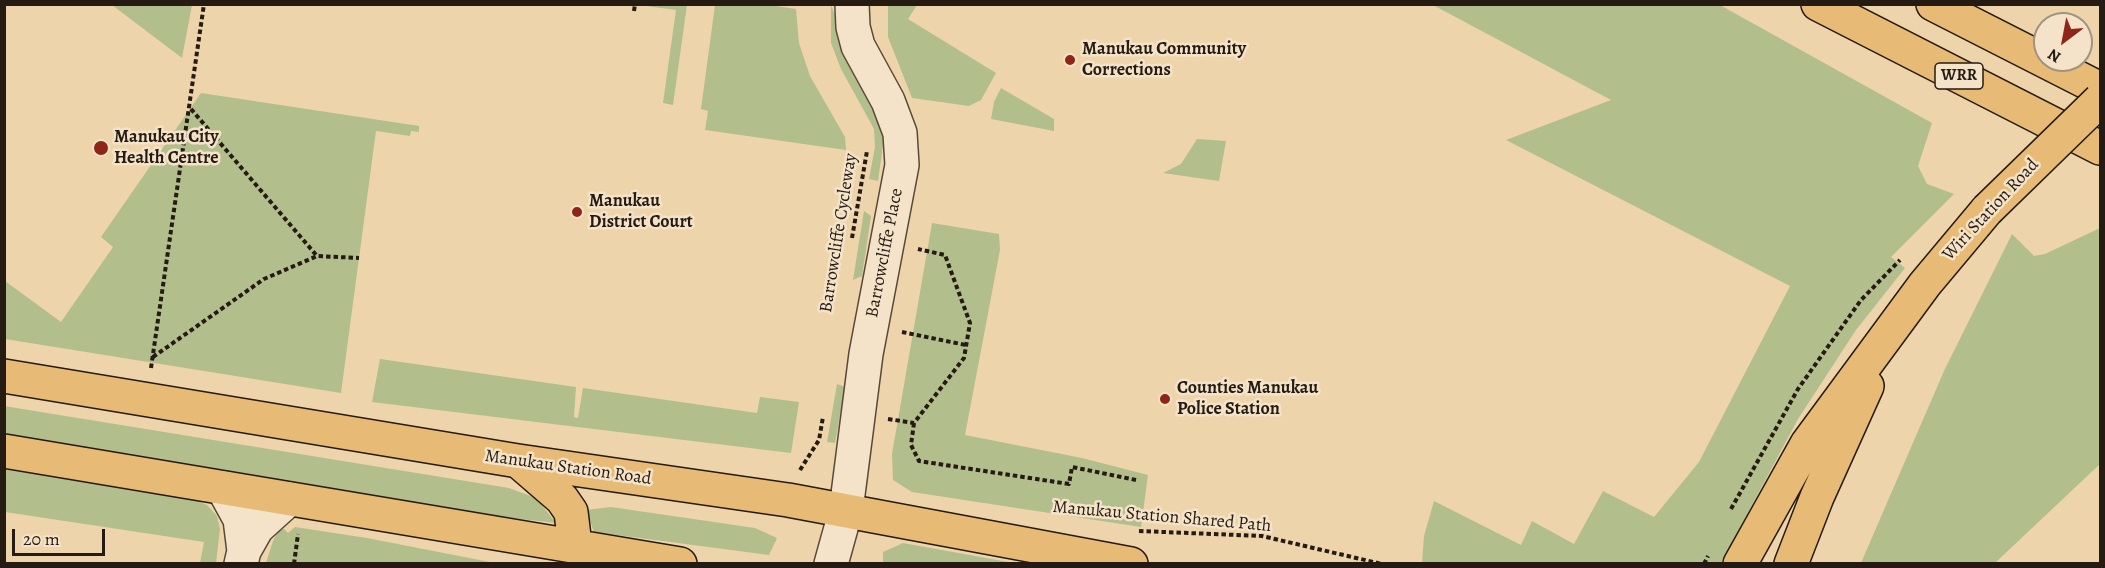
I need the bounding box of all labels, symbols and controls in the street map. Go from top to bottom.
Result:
north arrow [2033,12,2093,72]
place label: Manukau Community Corrections [1082,39,1246,82]
text: N [2044,43,2065,68]
marker: Manukau Community Corrections [1063,53,1077,67]
road number: WRR [1935,63,1983,89]
place label: Manukau City Health Centre [114,127,219,170]
marker: Manukau City Health Centre [92,139,110,157]
street label: Barrowcliffe Cycleway [816,152,862,314]
street label: Wiri Station Road [1938,155,2044,265]
street label: Barrowcliffe Place [862,186,908,320]
place label: Manukau District Court [589,191,693,234]
marker: Manukau District Court [570,205,584,219]
place label: Counties Manukau Police Station [1177,378,1318,420]
marker: Counties Manukau Police Station [1158,392,1172,406]
street label: Manukau Station Road [483,446,653,490]
street label: Manukau Station Shared Path [1052,497,1272,537]
scale bar [15,517,108,555]
text: 20 m [23,527,60,551]

